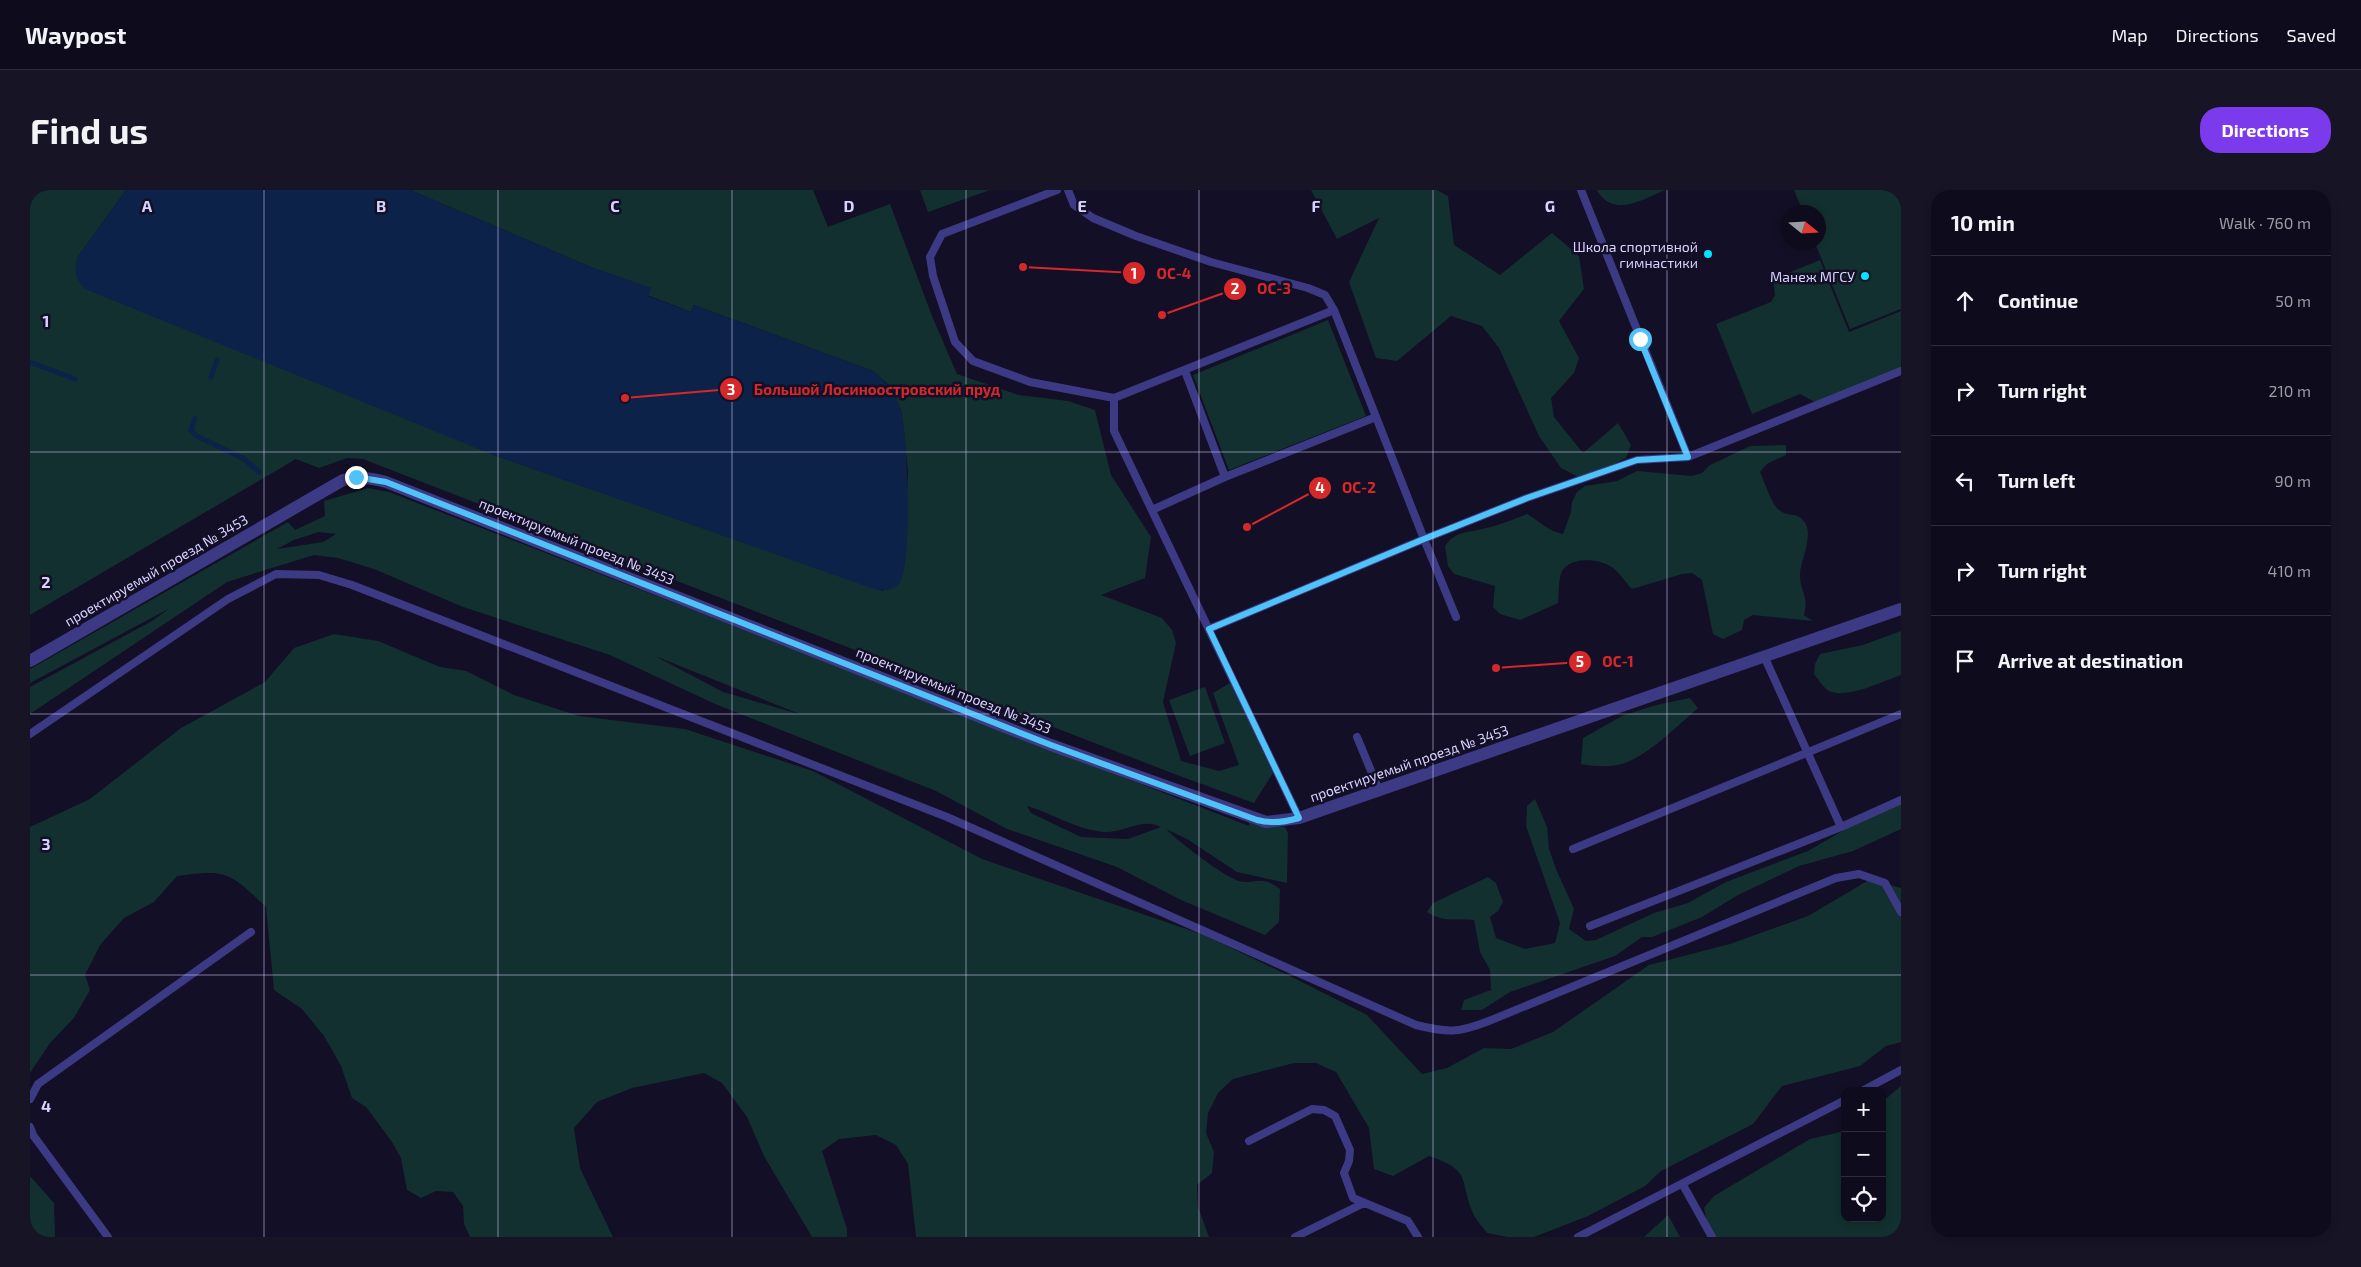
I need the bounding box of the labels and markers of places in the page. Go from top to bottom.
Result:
place label: Школа спортивной гимнастики [1573,238,1698,271]
marker: Школа спортивной гимнастики [1702,248,1714,260]
callout: ОС-4 [1122,258,1202,288]
place label: Манеж МГСУ [1770,268,1855,285]
marker: Манеж МГСУ [1859,270,1871,282]
callout: ОС-3 [1222,274,1301,304]
callout: Большой Лосиноостровский пруд [718,374,1010,404]
callout: ОС-2 [1307,473,1386,503]
callout: ОС-1 [1567,647,1644,677]

